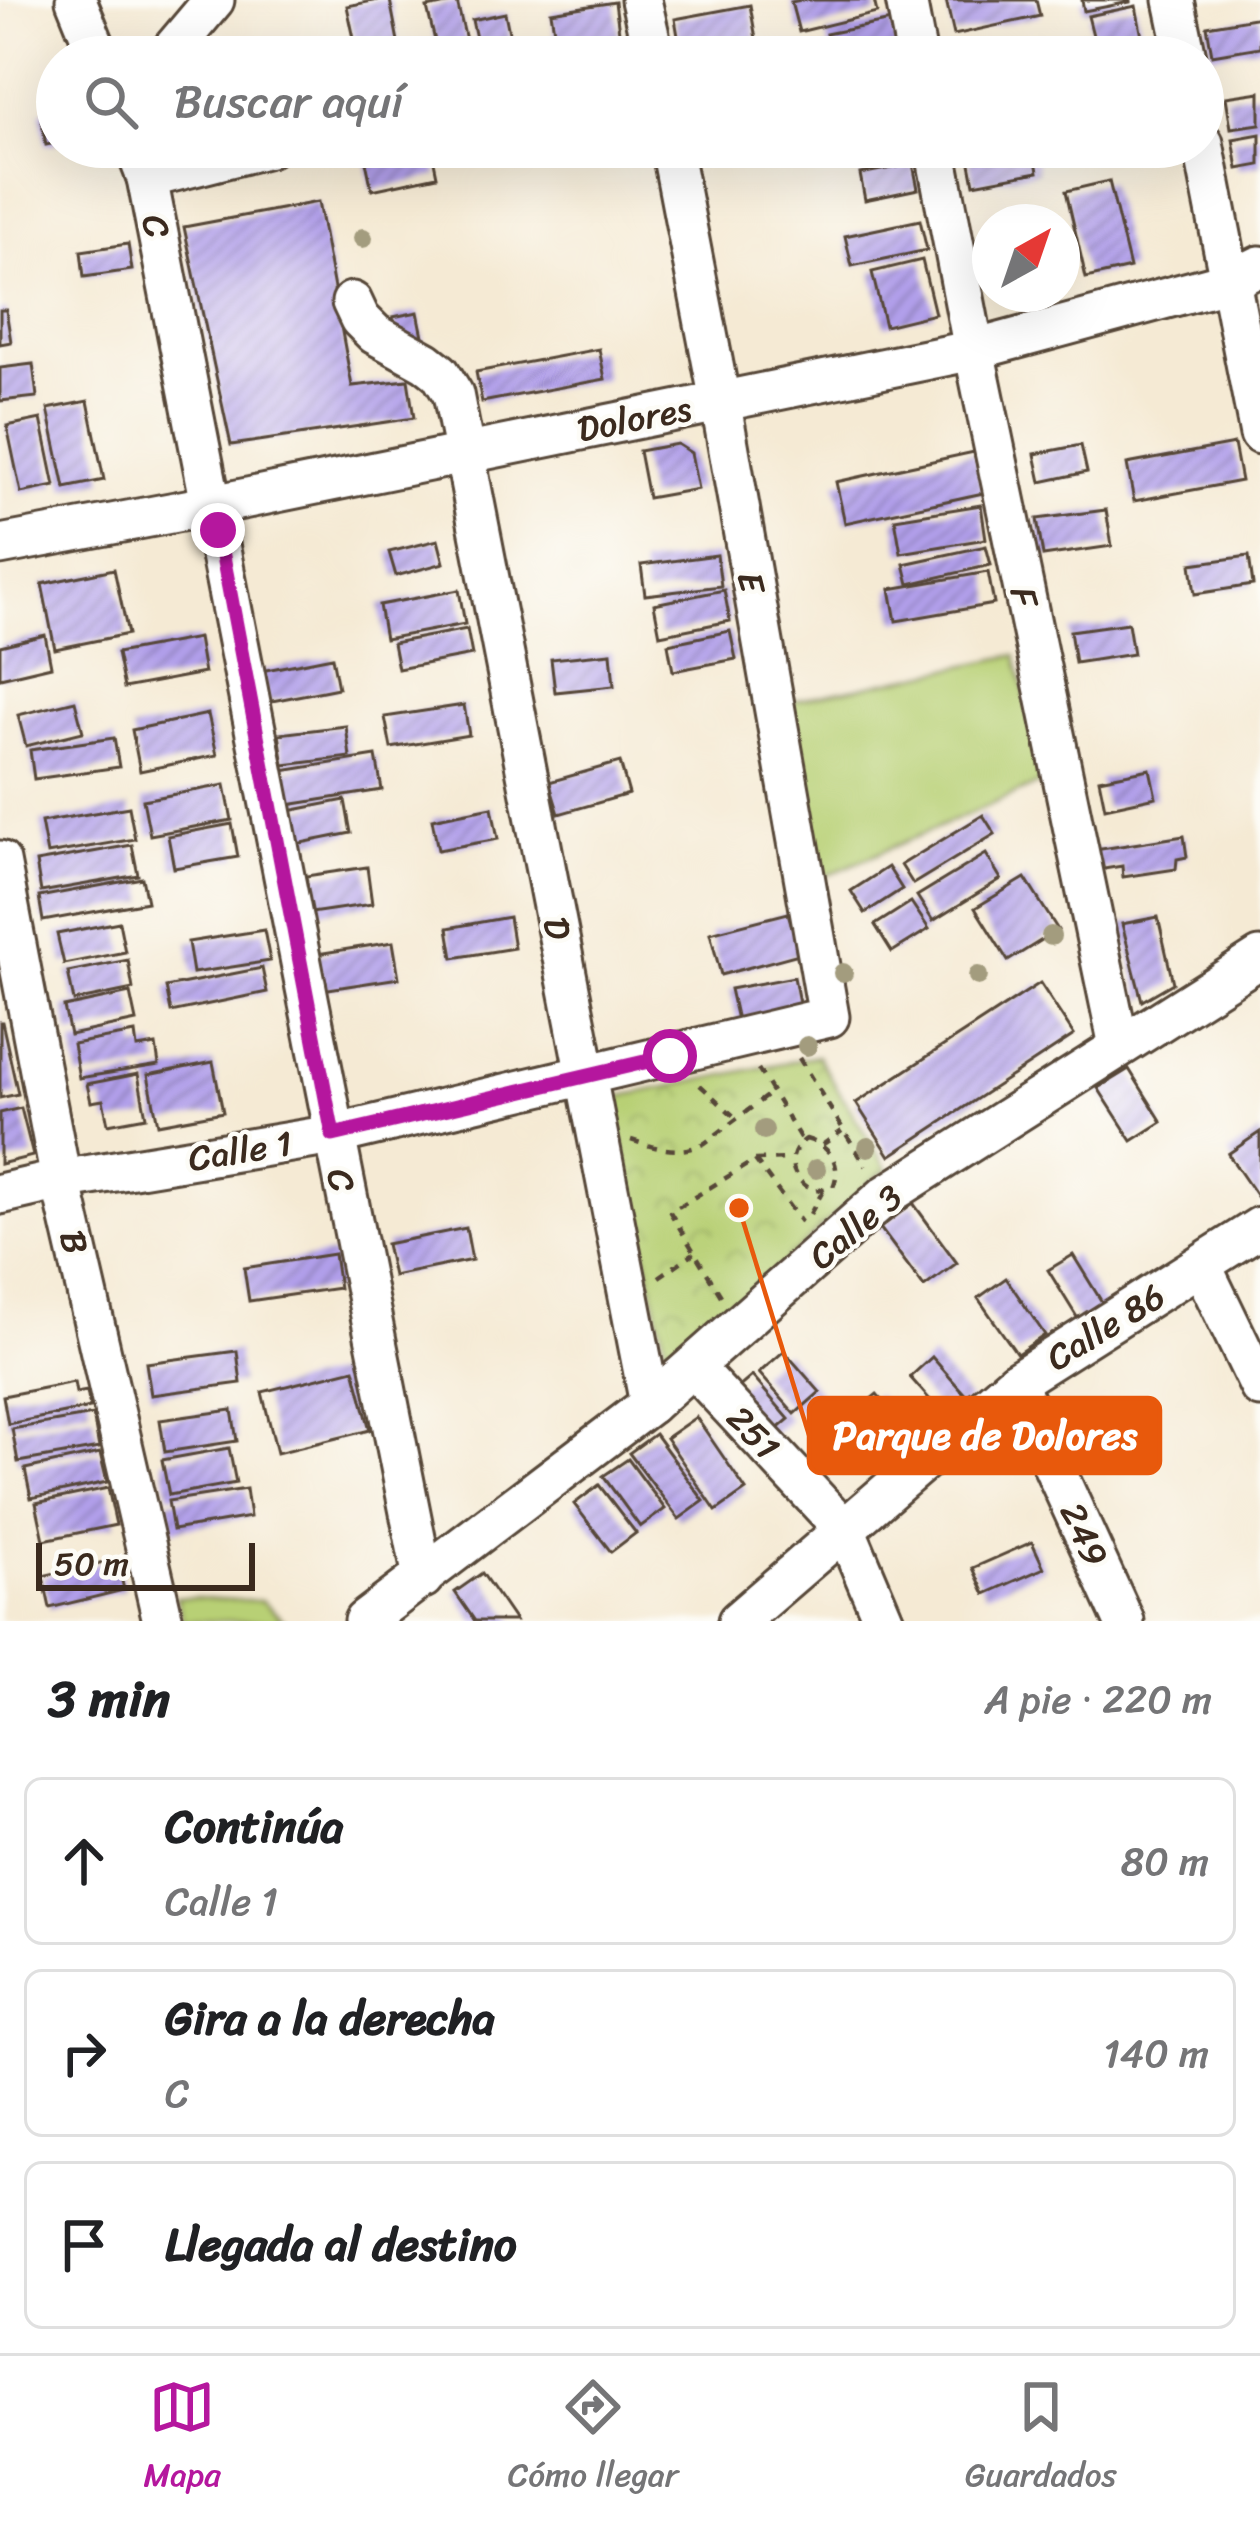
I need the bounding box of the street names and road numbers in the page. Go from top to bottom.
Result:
street label: C [122,209,190,244]
street label: Dolores [572,377,697,461]
street label: E [718,567,785,600]
street label: F [991,581,1058,615]
street label: D [524,912,591,945]
street label: Calle 1 [184,1111,297,1191]
street label: C [307,1163,375,1198]
street label: Calle 3 [793,1167,918,1286]
street label: B [40,1224,108,1260]
street label: Calle 86 [1033,1265,1178,1389]
street label: 251 [710,1390,797,1476]
street label: 249 [1041,1491,1127,1578]

